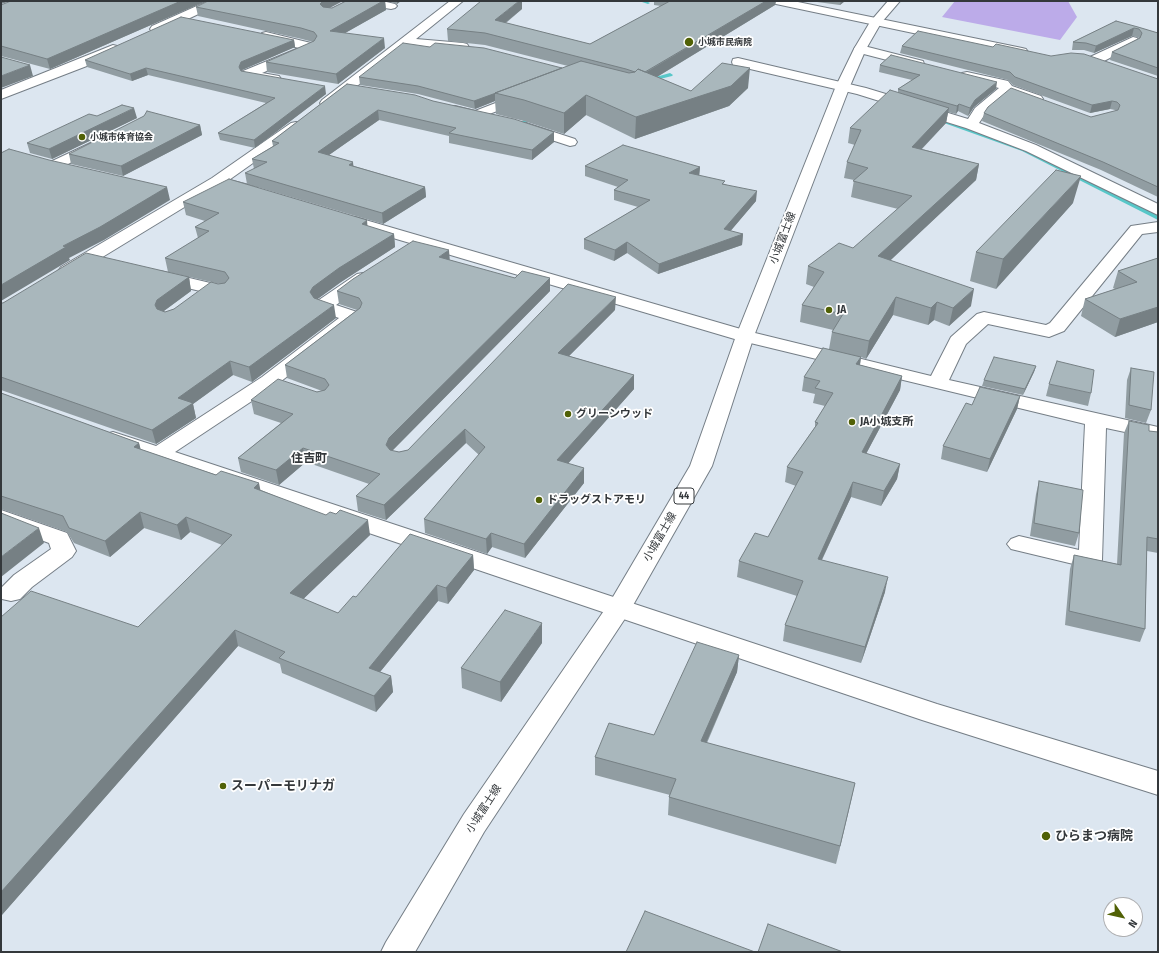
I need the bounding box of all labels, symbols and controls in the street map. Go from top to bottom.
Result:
marker: 小城市民病院 [683,36,695,48]
place label: 小城市民病院 [698,37,752,47]
marker: 小城市体育協会 [77,132,87,142]
place label: 小城市体育協会 [90,132,153,142]
street label: 小城富士線 [767,210,799,266]
place label: JA [837,303,846,317]
marker: JA [824,305,834,315]
place label: グリーンウッド [576,407,653,421]
marker: グリーンウッド [563,409,573,419]
place label: JA小城支所 [860,415,913,429]
marker: JA小城支所 [847,417,857,427]
district label: 住吉町 [291,452,327,466]
road number: 44 [674,488,694,504]
place label: ドラッグストアモリ [547,493,646,507]
marker: ドラッグストアモリ [534,495,544,505]
street label: 小城富士線 [641,510,679,564]
place label: スーパーモリナガ [231,778,335,794]
marker: スーパーモリナガ [218,781,228,791]
street label: 小城富士線 [463,782,505,836]
place label: ひらまつ病院 [1055,828,1133,844]
marker: ひらまつ病院 [1040,830,1052,842]
north arrow [1103,897,1143,937]
text: N [1125,917,1140,930]

